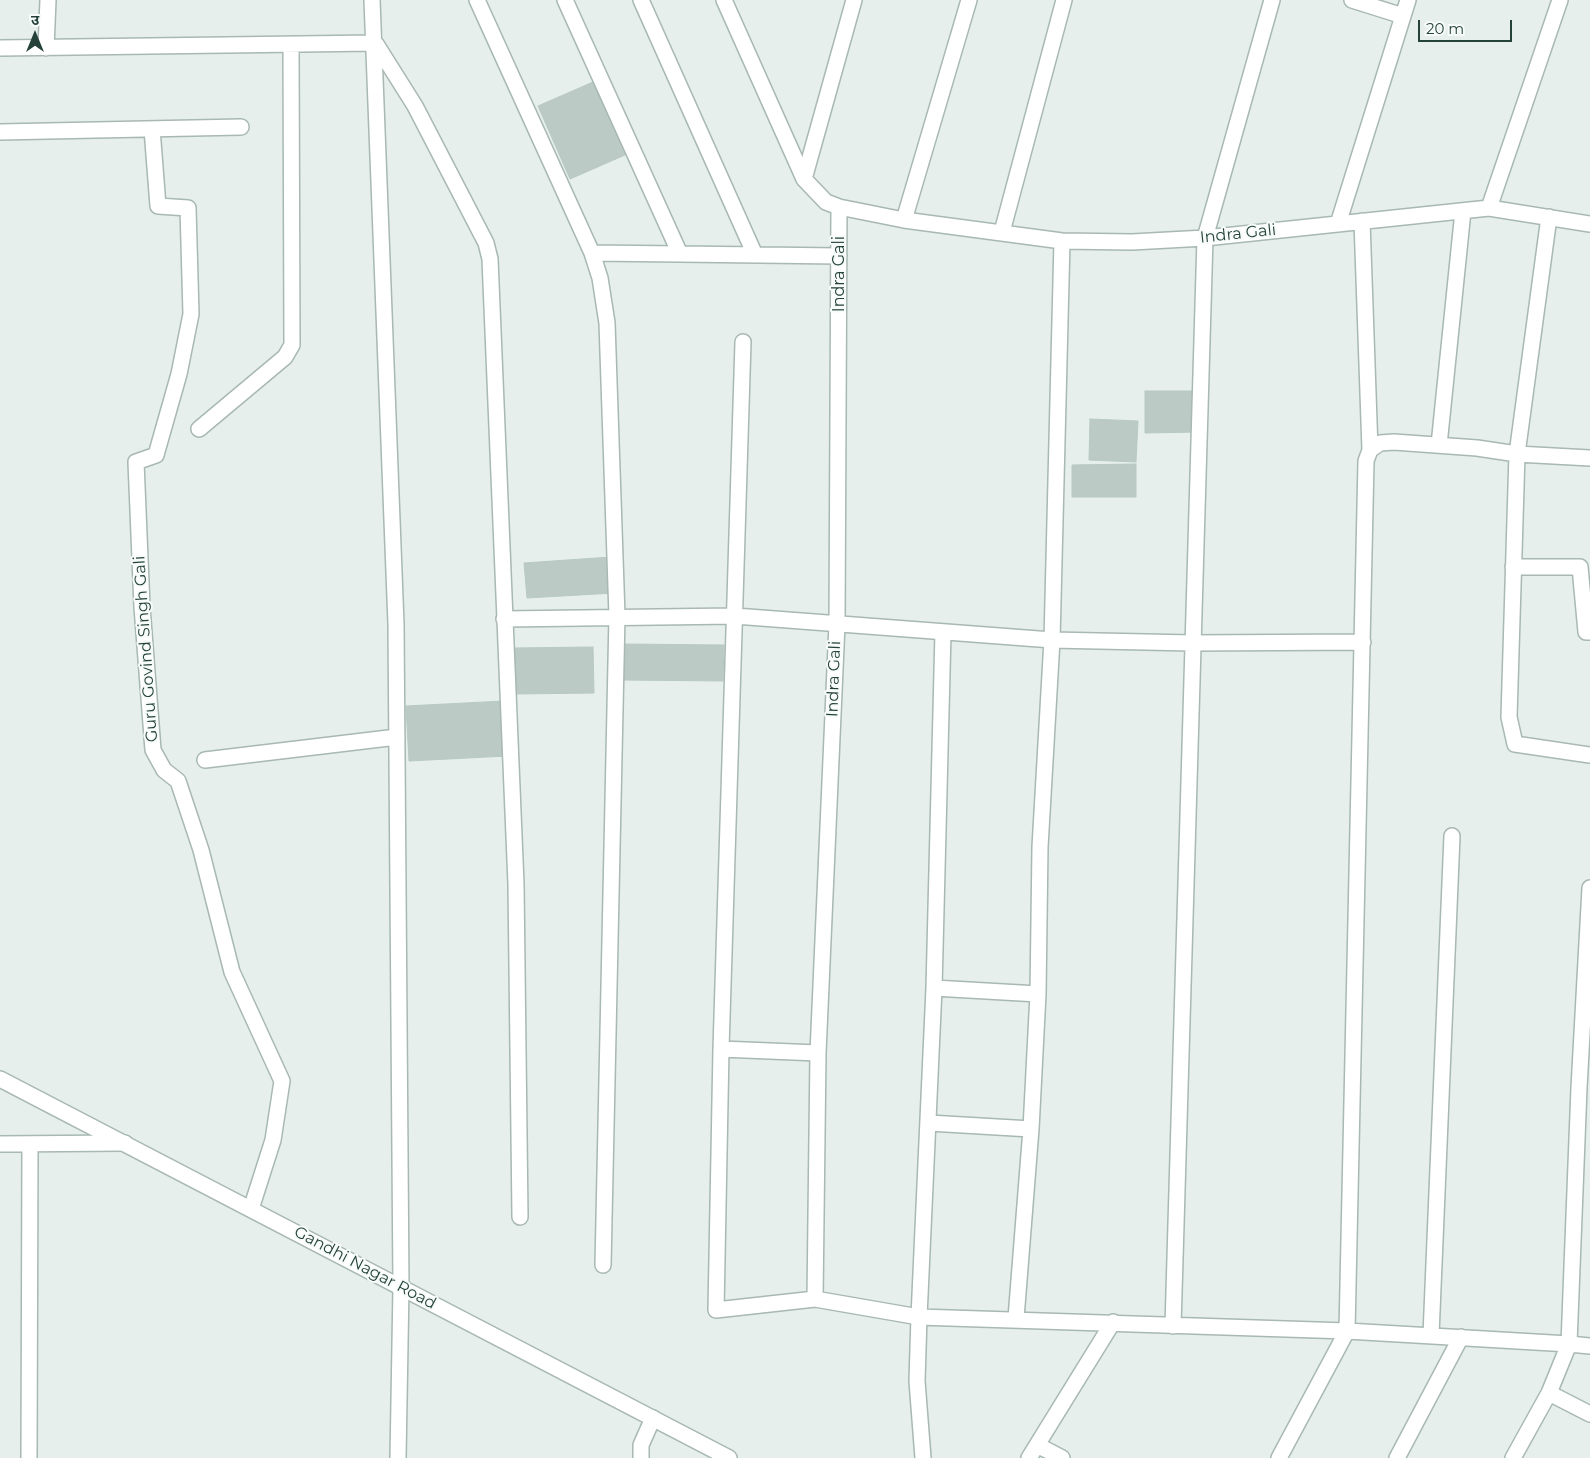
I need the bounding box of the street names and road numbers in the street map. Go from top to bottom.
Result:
street label: Indra Gali [1199,220,1277,248]
street label: Indra Gali [829,236,849,312]
street label: Guru Govind Singh Gali [130,555,162,743]
street label: Indra Gali [823,641,845,717]
street label: Gandhi Nagar Road [291,1222,439,1314]

